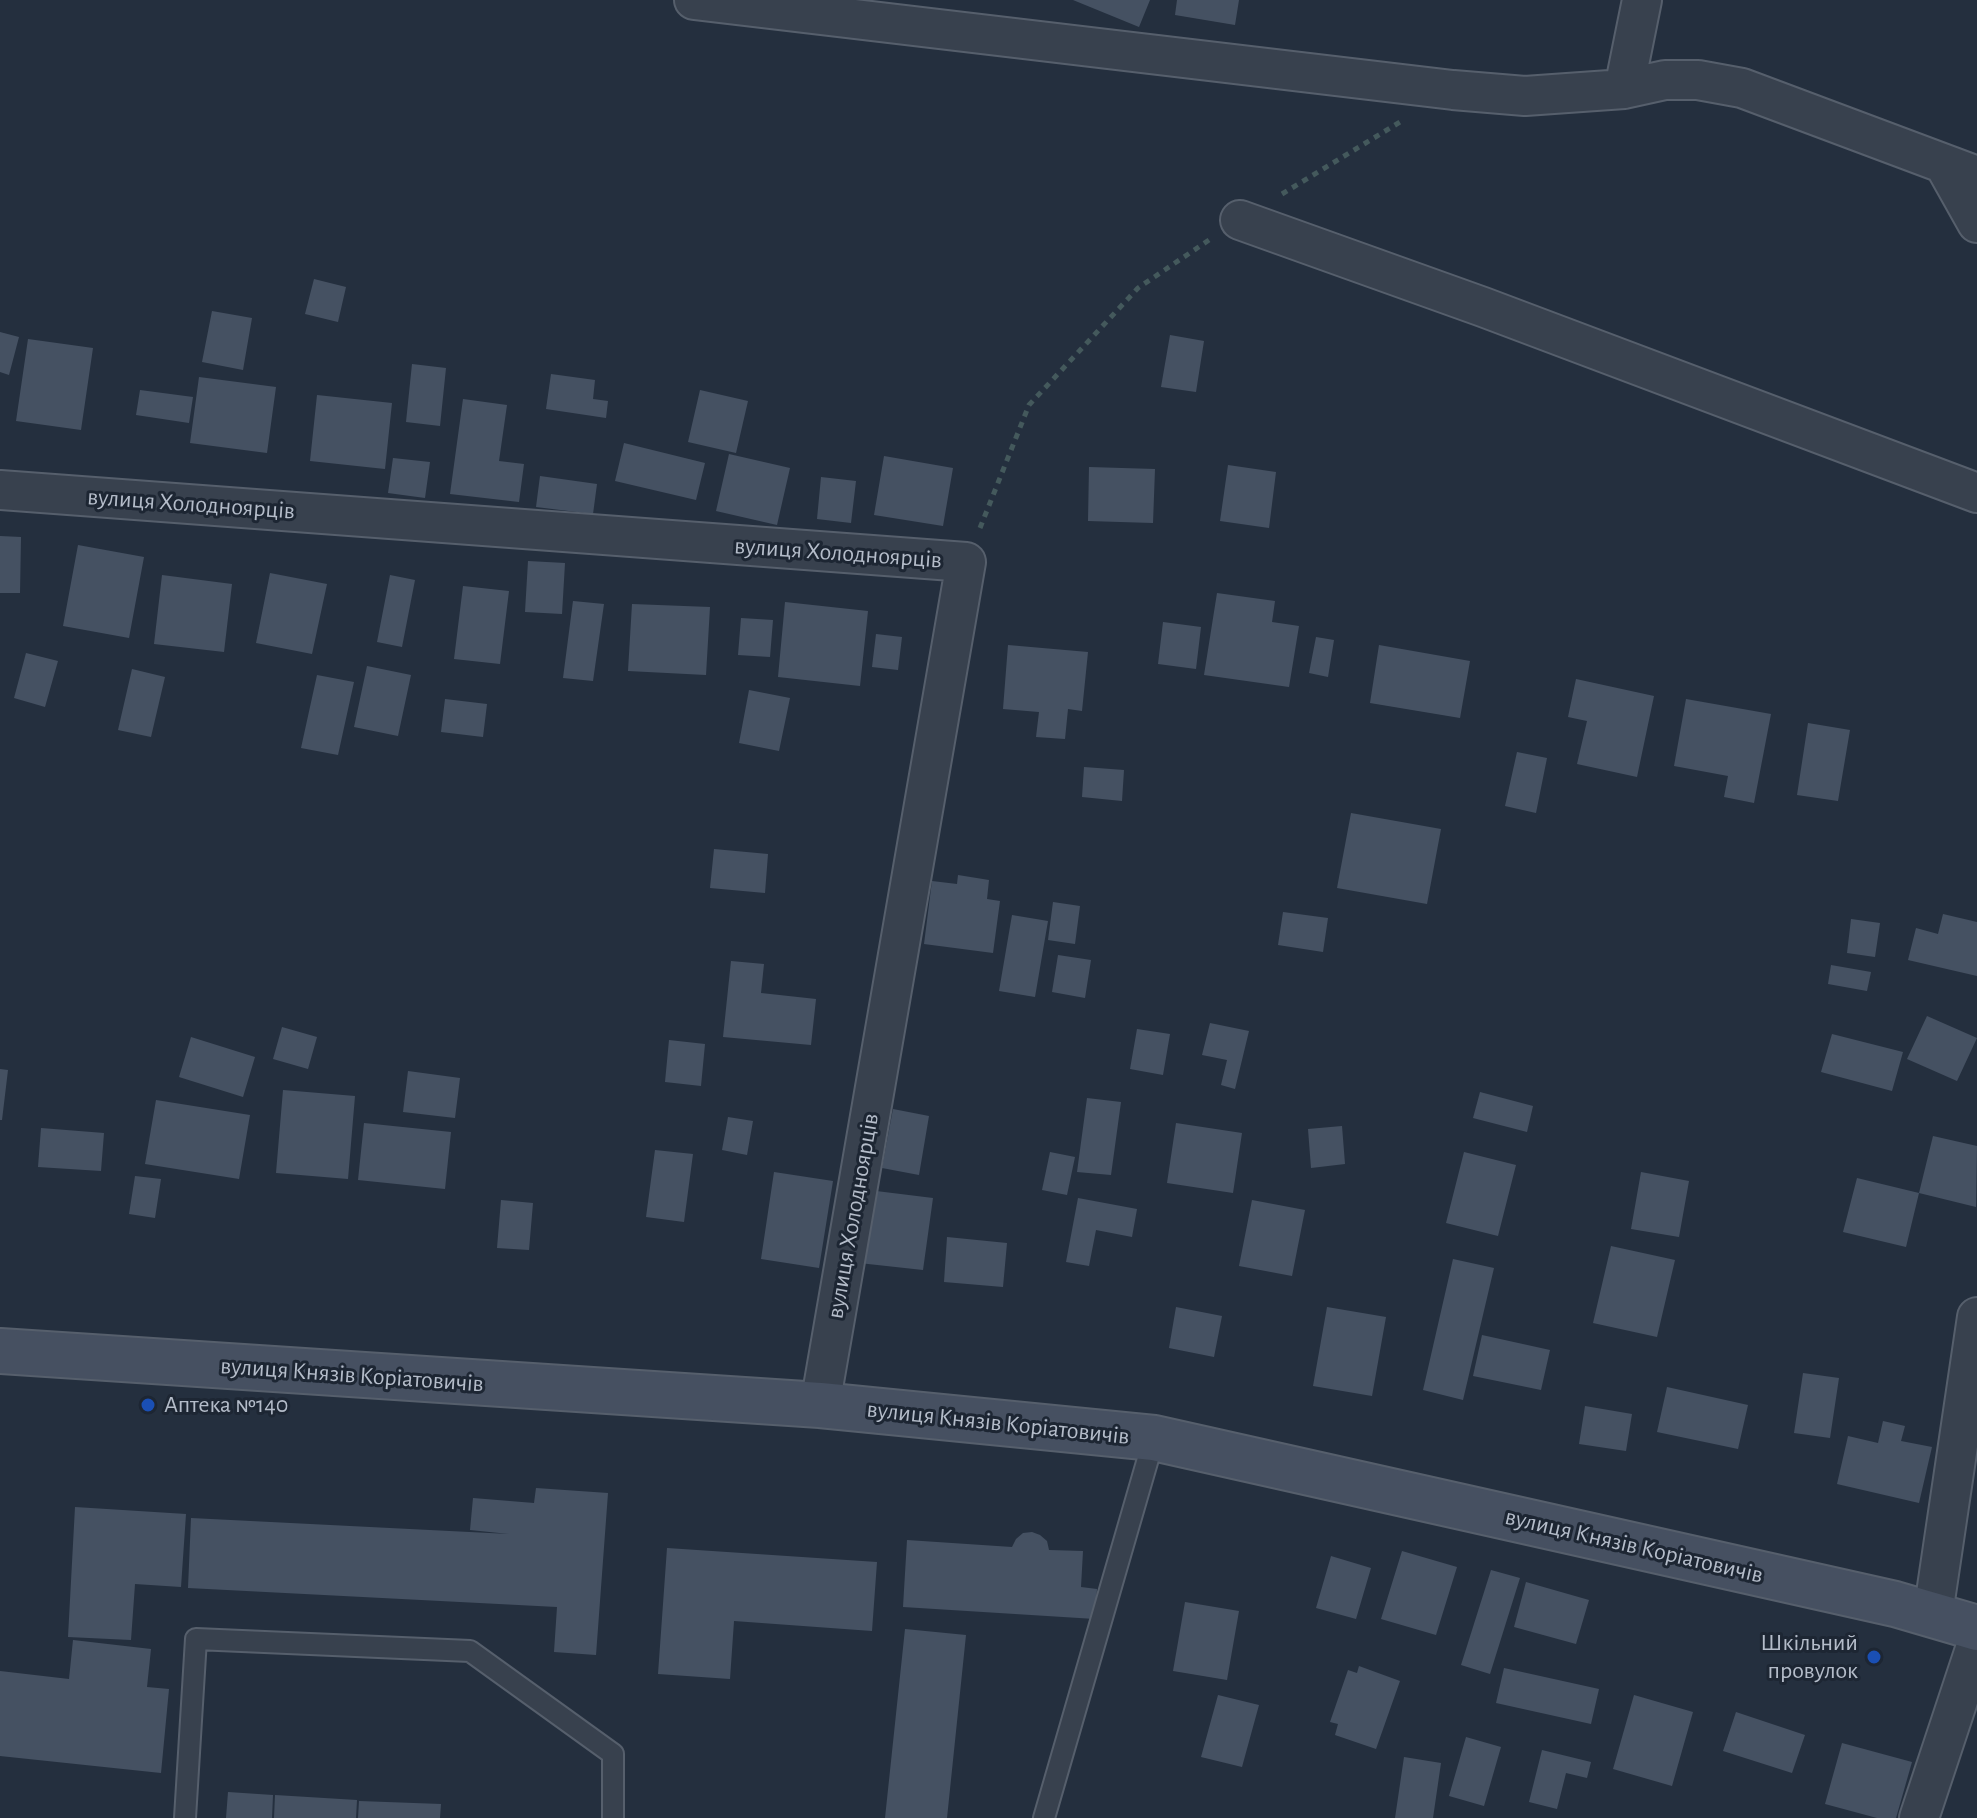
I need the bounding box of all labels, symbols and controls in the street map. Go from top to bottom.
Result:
street label: вулиця Холодноярців [86,482,296,526]
street label: вулиця Холодноярців [733,531,943,575]
street label: вулиця Холодноярців [821,1111,885,1321]
street label: вулиця Князів Коріатовичів [219,1351,485,1399]
place label: Аптека №140 [164,1391,288,1419]
street label: вулиця Князів Коріатовичів [865,1395,1131,1451]
marker: Аптека №140 [139,1396,157,1414]
street label: вулиця Князів Коріатовичів [1502,1502,1766,1590]
place label: Шкільний провулок [1760,1629,1858,1685]
marker: Шкільний провулок [1865,1648,1883,1666]

